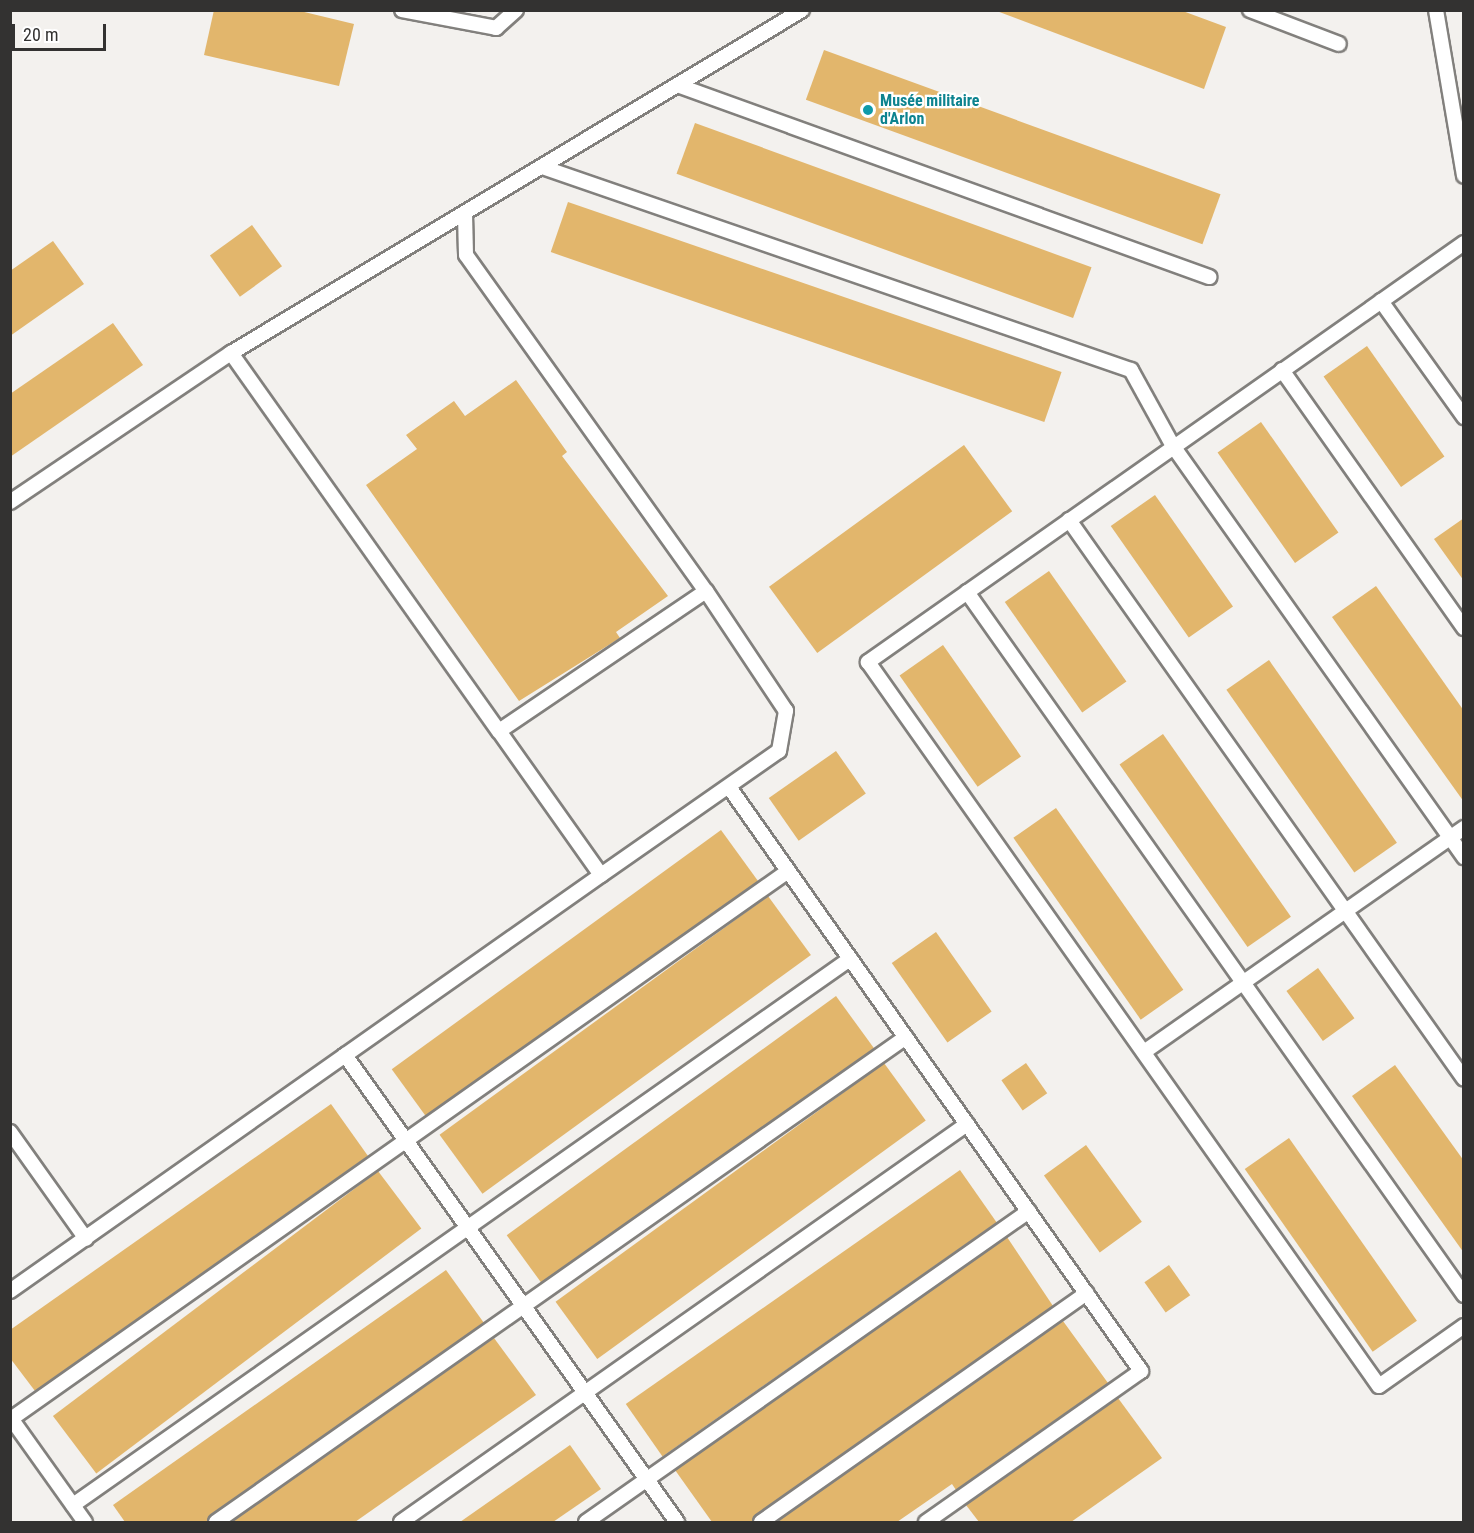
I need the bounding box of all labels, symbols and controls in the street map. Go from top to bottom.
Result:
scale bar [15,12,110,50]
text: 20 m [23,24,58,45]
place label: Musée militaire d'Arlon [880,91,980,129]
marker: Musée militaire d'Arlon [861,103,875,117]

